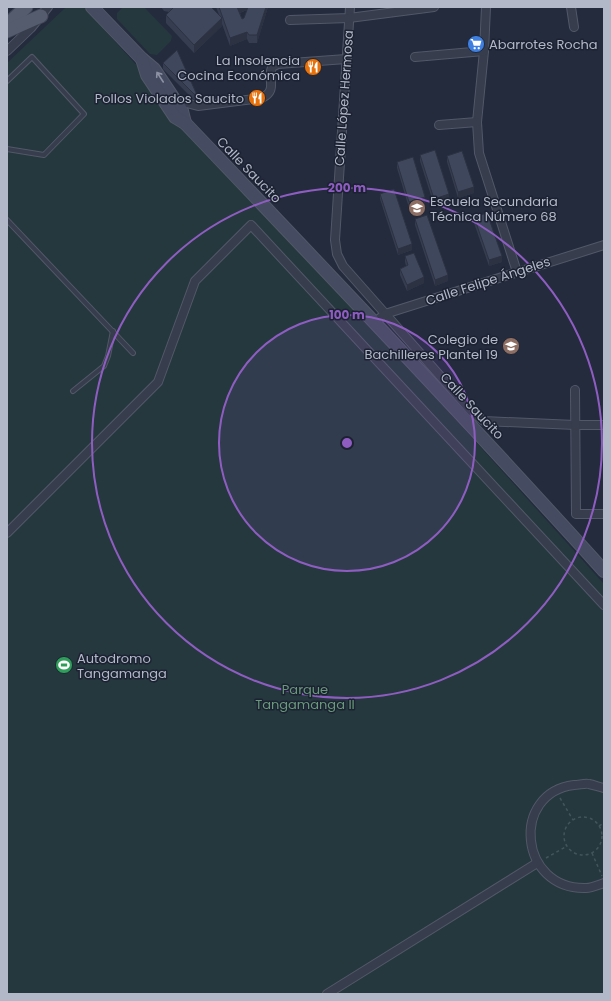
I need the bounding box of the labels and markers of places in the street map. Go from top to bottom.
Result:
supermarket icon: Abarrotes Rocha [466,34,486,54]
place label: Abarrotes Rocha [489,35,598,54]
place label: La Insolencia Cocina Económica [177,51,300,85]
restaurant icon: La Insolencia Cocina Económica [303,57,323,77]
restaurant icon: Pollos Violados Saucito [247,88,267,108]
place label: Pollos Violados Saucito [95,89,244,108]
place label: Escuela Secundaria Técnica Número 68 [430,192,558,226]
school or university icon: Escuela Secundaria Técnica Número 68 [407,198,427,218]
place label: Colegio de Bachilleres Plantel 19 [365,330,498,364]
school or university icon: Colegio de Bachilleres Plantel 19 [501,336,521,356]
centre of rings [340,436,354,450]
place label: Autodromo Tangamanga [77,649,167,683]
sports icon: Autodromo Tangamanga [54,655,74,675]

